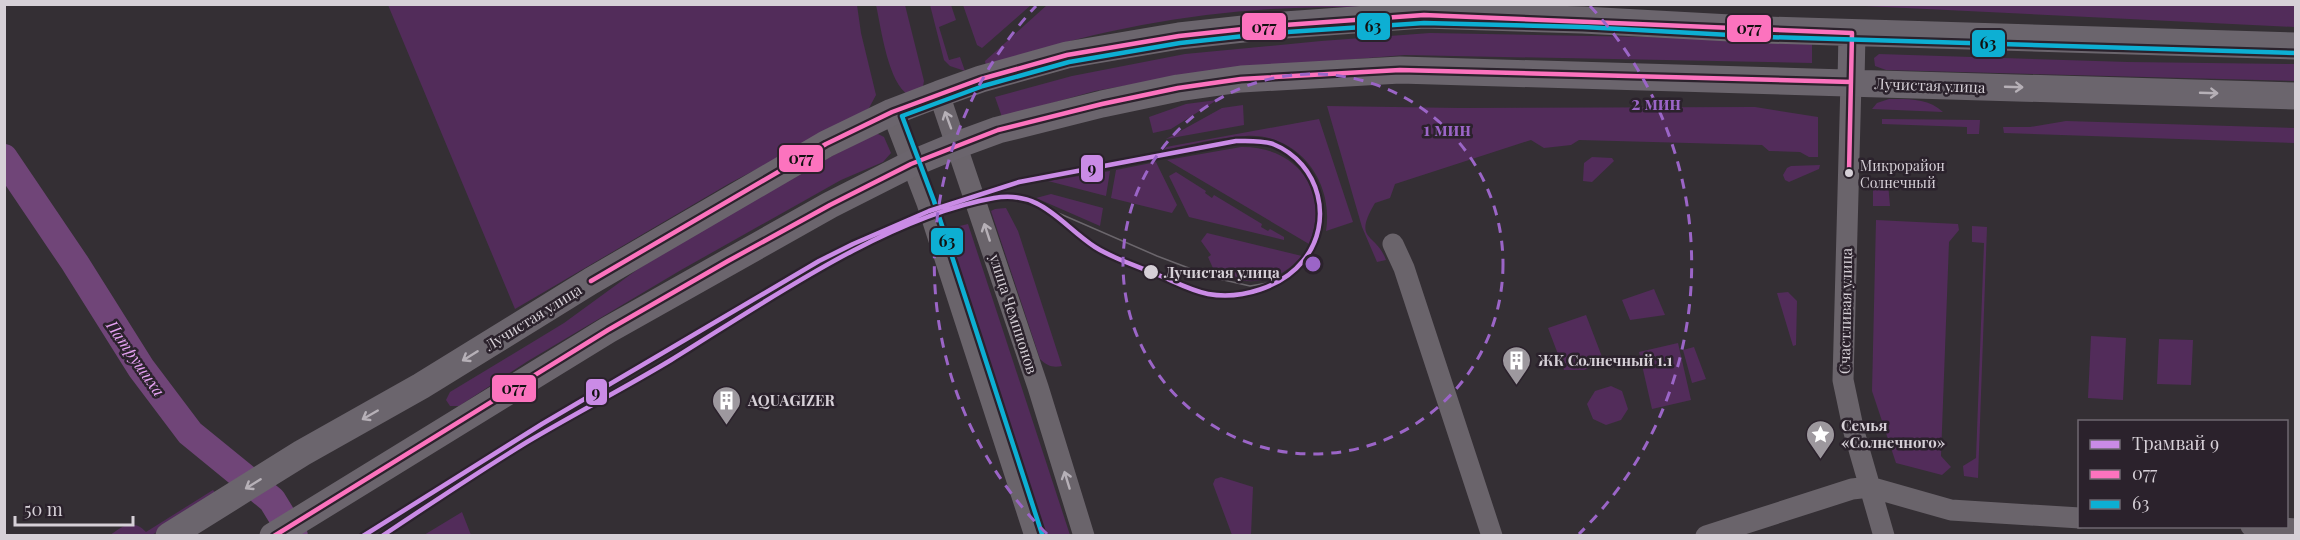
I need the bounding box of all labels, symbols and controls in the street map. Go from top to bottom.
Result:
line badge: 077 [1241,12,1287,41]
line badge: 63 [1356,12,1391,41]
line badge: 077 [1726,14,1772,43]
text: 63 [1365,15,1382,36]
text: 077 [1252,16,1277,37]
text: 077 [1737,17,1762,38]
line badge: 63 [1971,29,2006,58]
text: 63 [1980,32,1997,53]
street label: Лучистая улица [1873,73,1986,97]
one-way arrow [2004,82,2024,93]
one-way arrow [2199,88,2219,99]
text: 2 мин [1631,91,1682,115]
one-way arrow [942,111,953,130]
text: 1 мин [1423,117,1471,141]
line badge: 077 [778,144,824,173]
text: 077 [789,147,814,168]
line badge: 9 [1080,154,1104,183]
place label: Микрорайон Солнечный [1860,156,1945,192]
text: 9 [1088,157,1097,178]
marker: Микрорайон Солнечный [1843,167,1855,179]
one-way arrow [980,223,991,242]
line badge: 63 [930,227,964,256]
text: 63 [939,230,956,251]
street label: Счастливая улица [1834,247,1856,374]
street label: улица Чемпионов [985,251,1043,376]
centre of rings [1303,254,1323,274]
place label: Лучистая улица [1163,262,1280,282]
marker: Лучистая улица [1142,263,1160,281]
street label: Лучистая улица [480,279,586,355]
water label: Патрушиха [102,315,170,400]
building icon: ЖК Солнечный 1.1 [1501,344,1533,386]
one-way arrow [461,349,478,362]
place label: ЖК Солнечный 1.1 [1537,350,1673,370]
line badge: 077 [491,374,537,403]
text: 077 [502,377,527,398]
line badge: 9 [585,378,608,406]
text: 9 [592,381,601,402]
building icon: AQUAGIZER [711,384,743,426]
place label: AQUAGIZER [747,390,836,410]
one-way arrow [362,409,379,421]
place label: Семья «Солнечного» [1841,415,1946,452]
place icon: Семья «Солнечного» [1804,418,1836,460]
legend [2078,420,2288,528]
text: Трамвай 9 [2132,431,2219,455]
text: 077 [2132,461,2158,485]
one-way arrow [1061,471,1072,490]
one-way arrow [245,479,262,491]
scale bar [15,489,134,527]
text: 63 [2132,491,2149,515]
text: 50 m [24,497,63,521]

